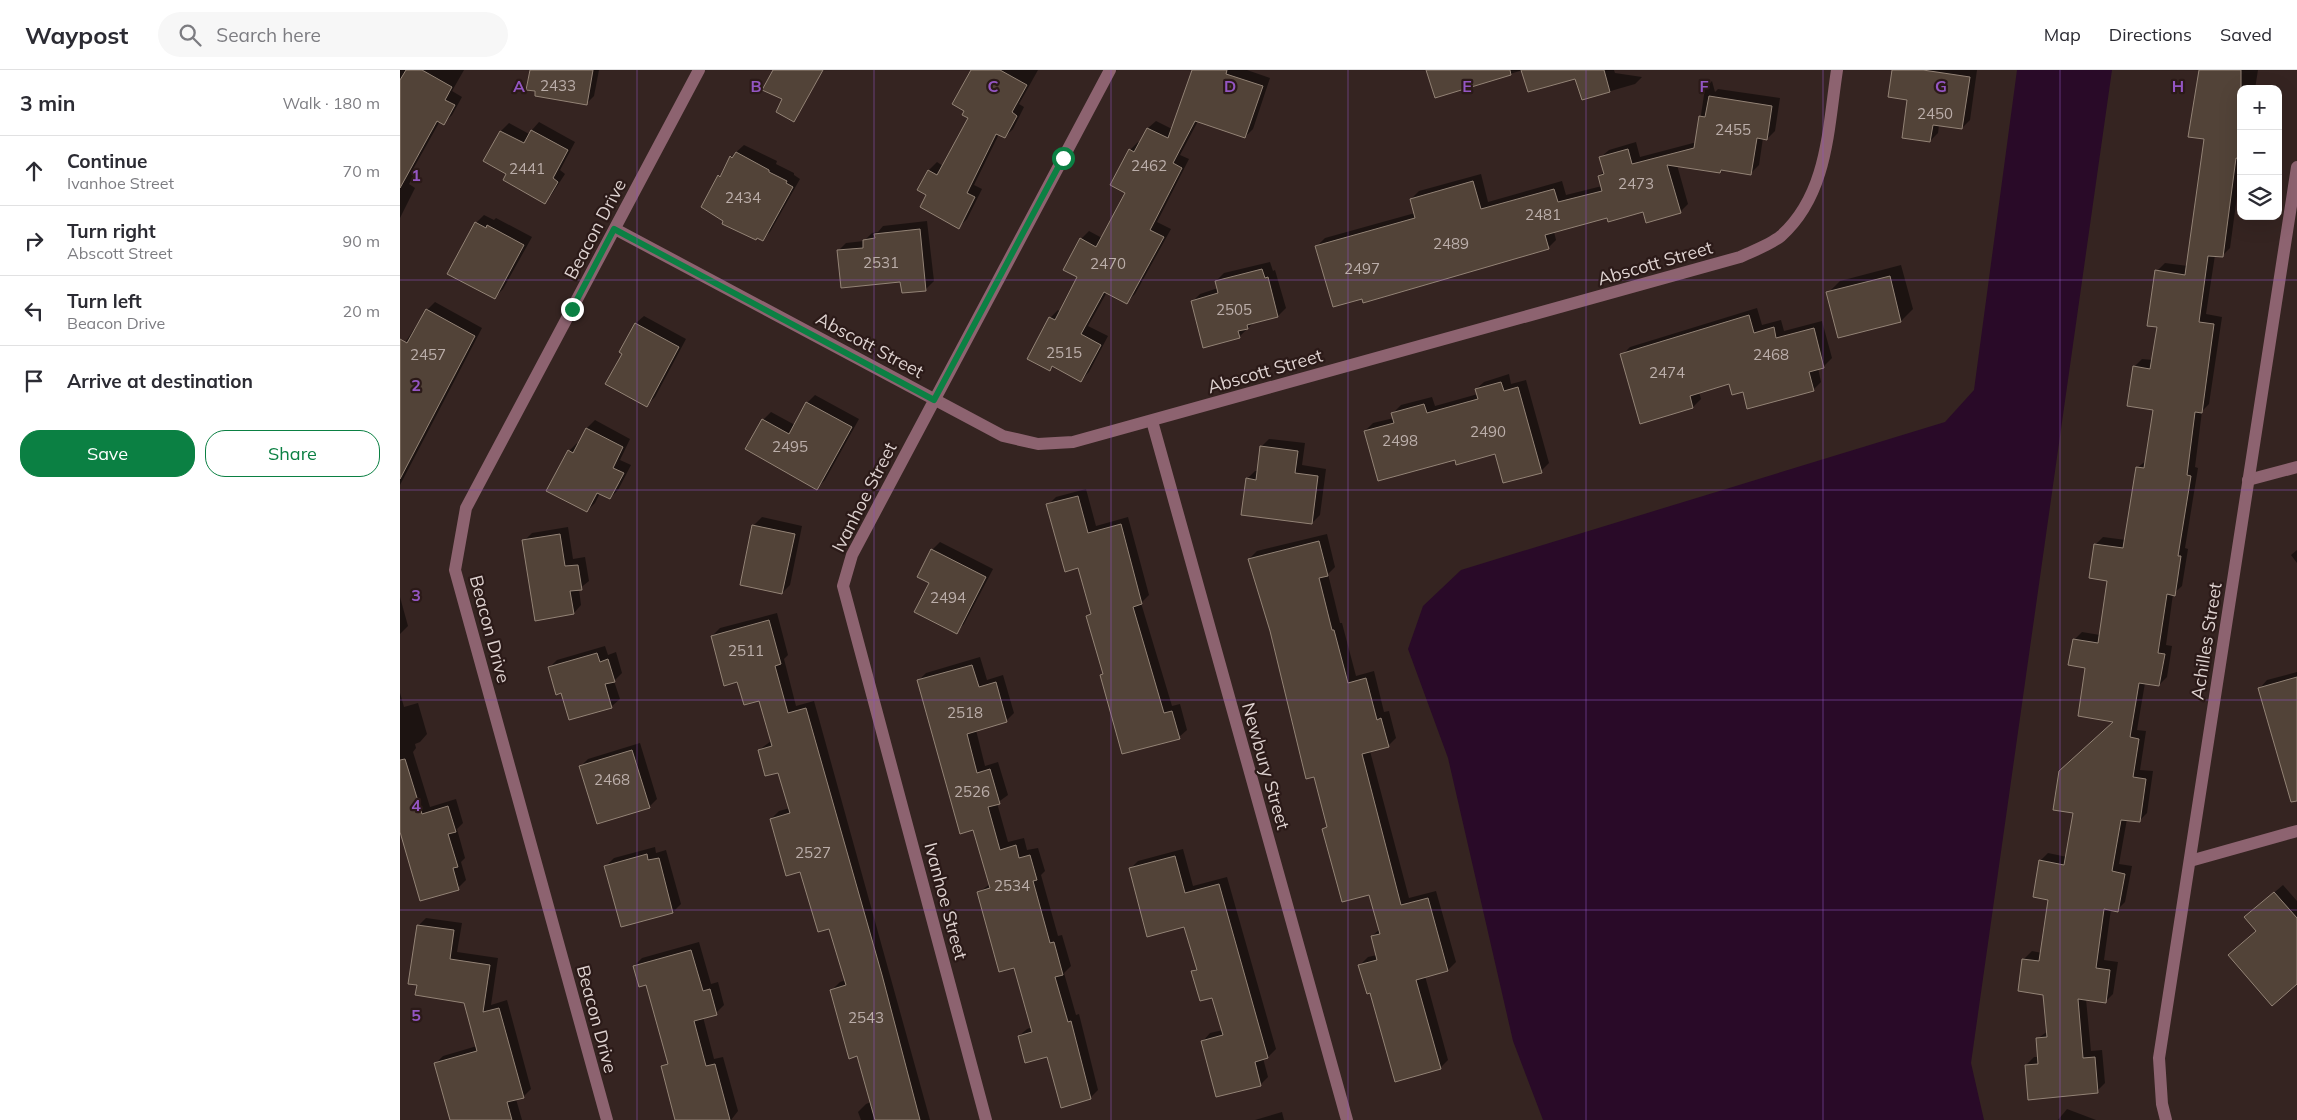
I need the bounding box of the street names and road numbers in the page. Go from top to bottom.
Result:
street label: Beacon Drive [559,175,631,283]
street label: Abscott Street [1595,236,1715,290]
street label: Abscott Street [812,307,928,383]
street label: Abscott Street [1205,344,1325,398]
street label: Ivanhoe Street [826,438,902,556]
street label: Beacon Drive [465,573,515,685]
street label: Achilles Street [2185,581,2227,701]
street label: Newbury Street [1237,700,1295,832]
street label: Ivanhoe Street [919,840,973,962]
street label: Beacon Drive [572,963,622,1075]

